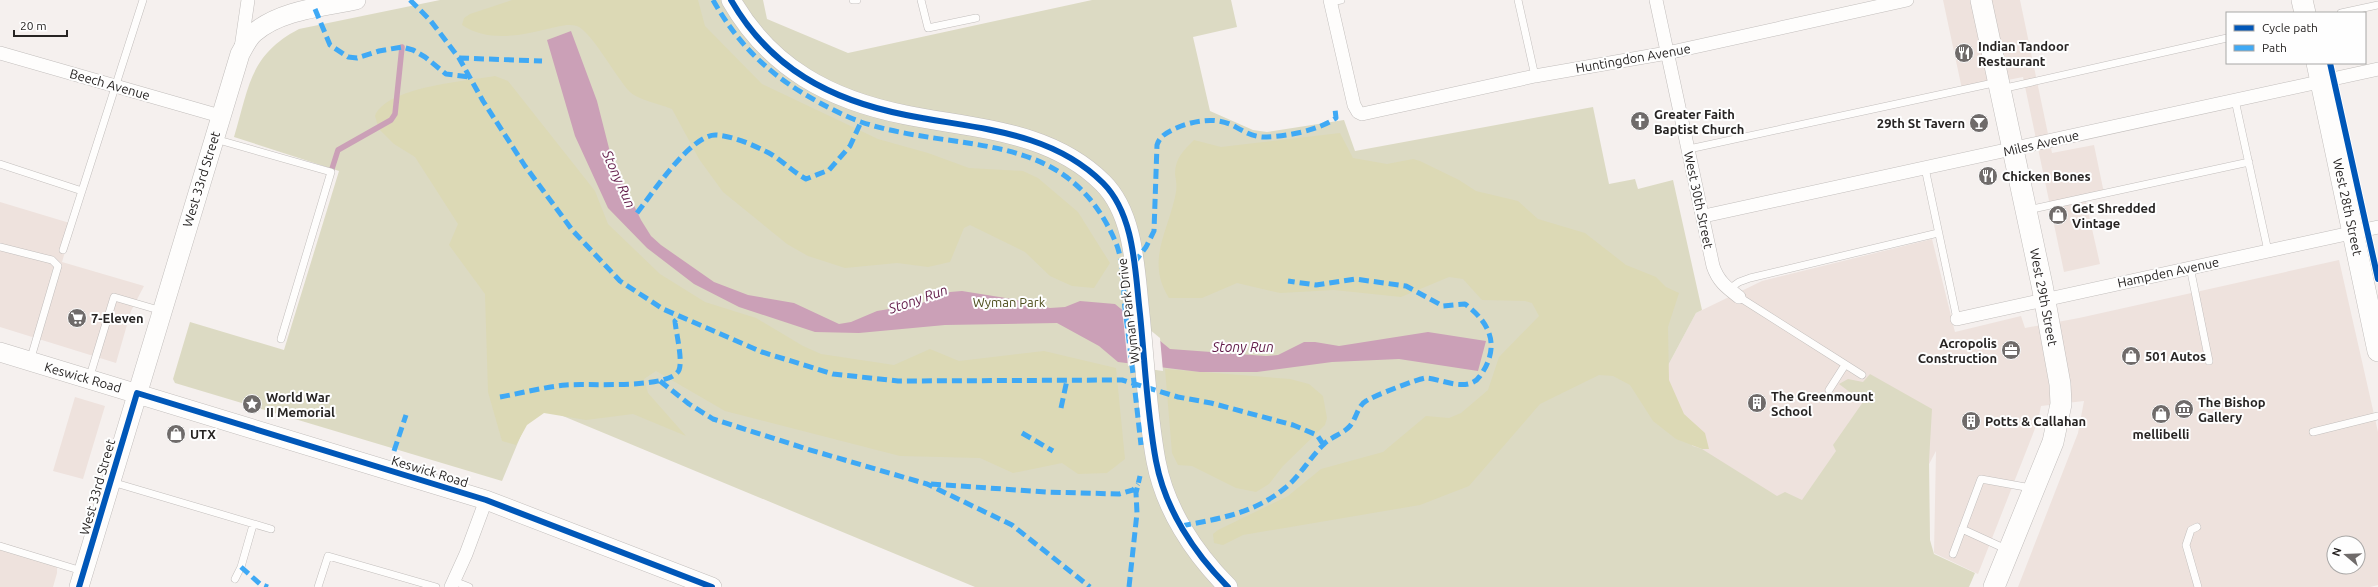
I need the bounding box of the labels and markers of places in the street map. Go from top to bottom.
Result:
place label: Indian Tandoor Restaurant [1978,39,2070,68]
restaurant icon: Indian Tandoor Restaurant [1953,42,1975,64]
place label: Greater Faith Baptist Church [1654,107,1744,136]
church icon: Greater Faith Baptist Church [1629,110,1651,132]
bar icon: 29th St Tavern [1968,112,1990,134]
place label: 29th St Tavern [1877,116,1965,130]
restaurant icon: Chicken Bones [1977,165,1999,187]
place label: Chicken Bones [2002,169,2091,183]
place label: Get Shredded Vintage [2072,201,2156,230]
shop icon: Get Shredded Vintage [2047,204,2069,226]
supermarket icon: 7-Eleven [66,307,88,329]
place label: 7-Eleven [91,311,144,325]
place label: Acropolis Construction [1918,336,1997,365]
office icon: Acropolis Construction [2000,339,2022,361]
shop icon: 501 Autos [2120,345,2142,367]
place label: 501 Autos [2145,349,2206,363]
place label: The Greenmount School [1771,389,1874,418]
place label: World War II Memorial [266,390,335,419]
building icon: The Greenmount School [1746,392,1768,414]
place icon: World War II Memorial [241,393,263,415]
place label: The Bishop Gallery [2198,395,2266,424]
museum icon: The Bishop Gallery [2173,398,2195,420]
shop icon: mellibelli [2150,403,2172,425]
building icon: Potts & Callahan [1960,410,1982,432]
place label: Potts & Callahan [1985,414,2086,428]
shop icon: UTX [165,423,187,445]
place label: UTX [190,427,216,441]
place label: mellibelli [2133,427,2189,441]

